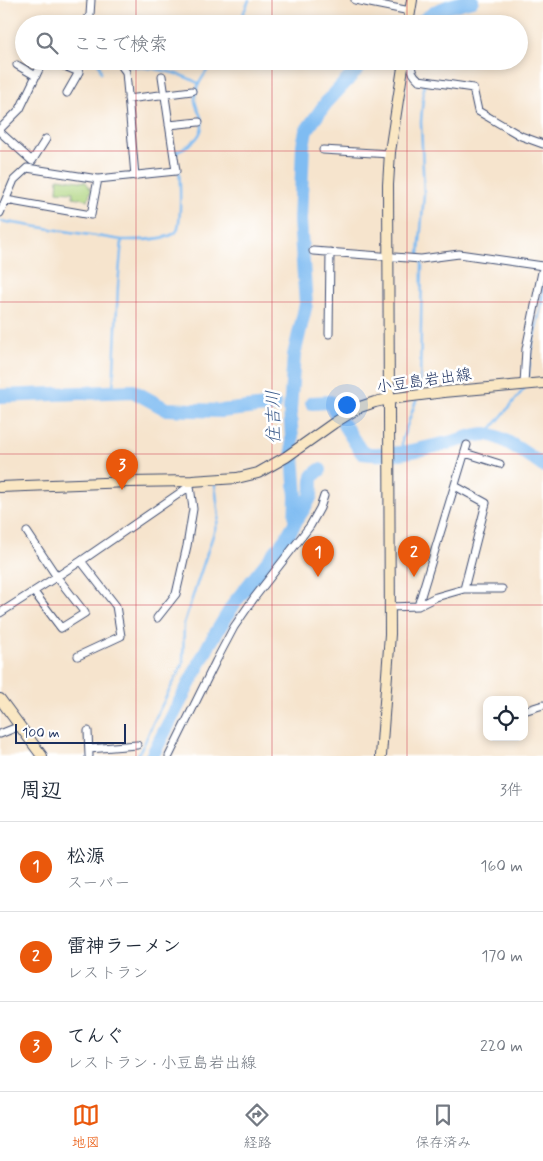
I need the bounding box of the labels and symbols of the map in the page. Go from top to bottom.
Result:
street label: 小豆島岩出線 [375,364,473,398]
water label: 住吉川 [262,390,286,444]
your location [334,392,360,418]
pin: 3 [106,449,138,490]
pin: 1 [302,536,334,577]
pin: 2 [398,536,430,577]
scale bar [15,721,126,744]

